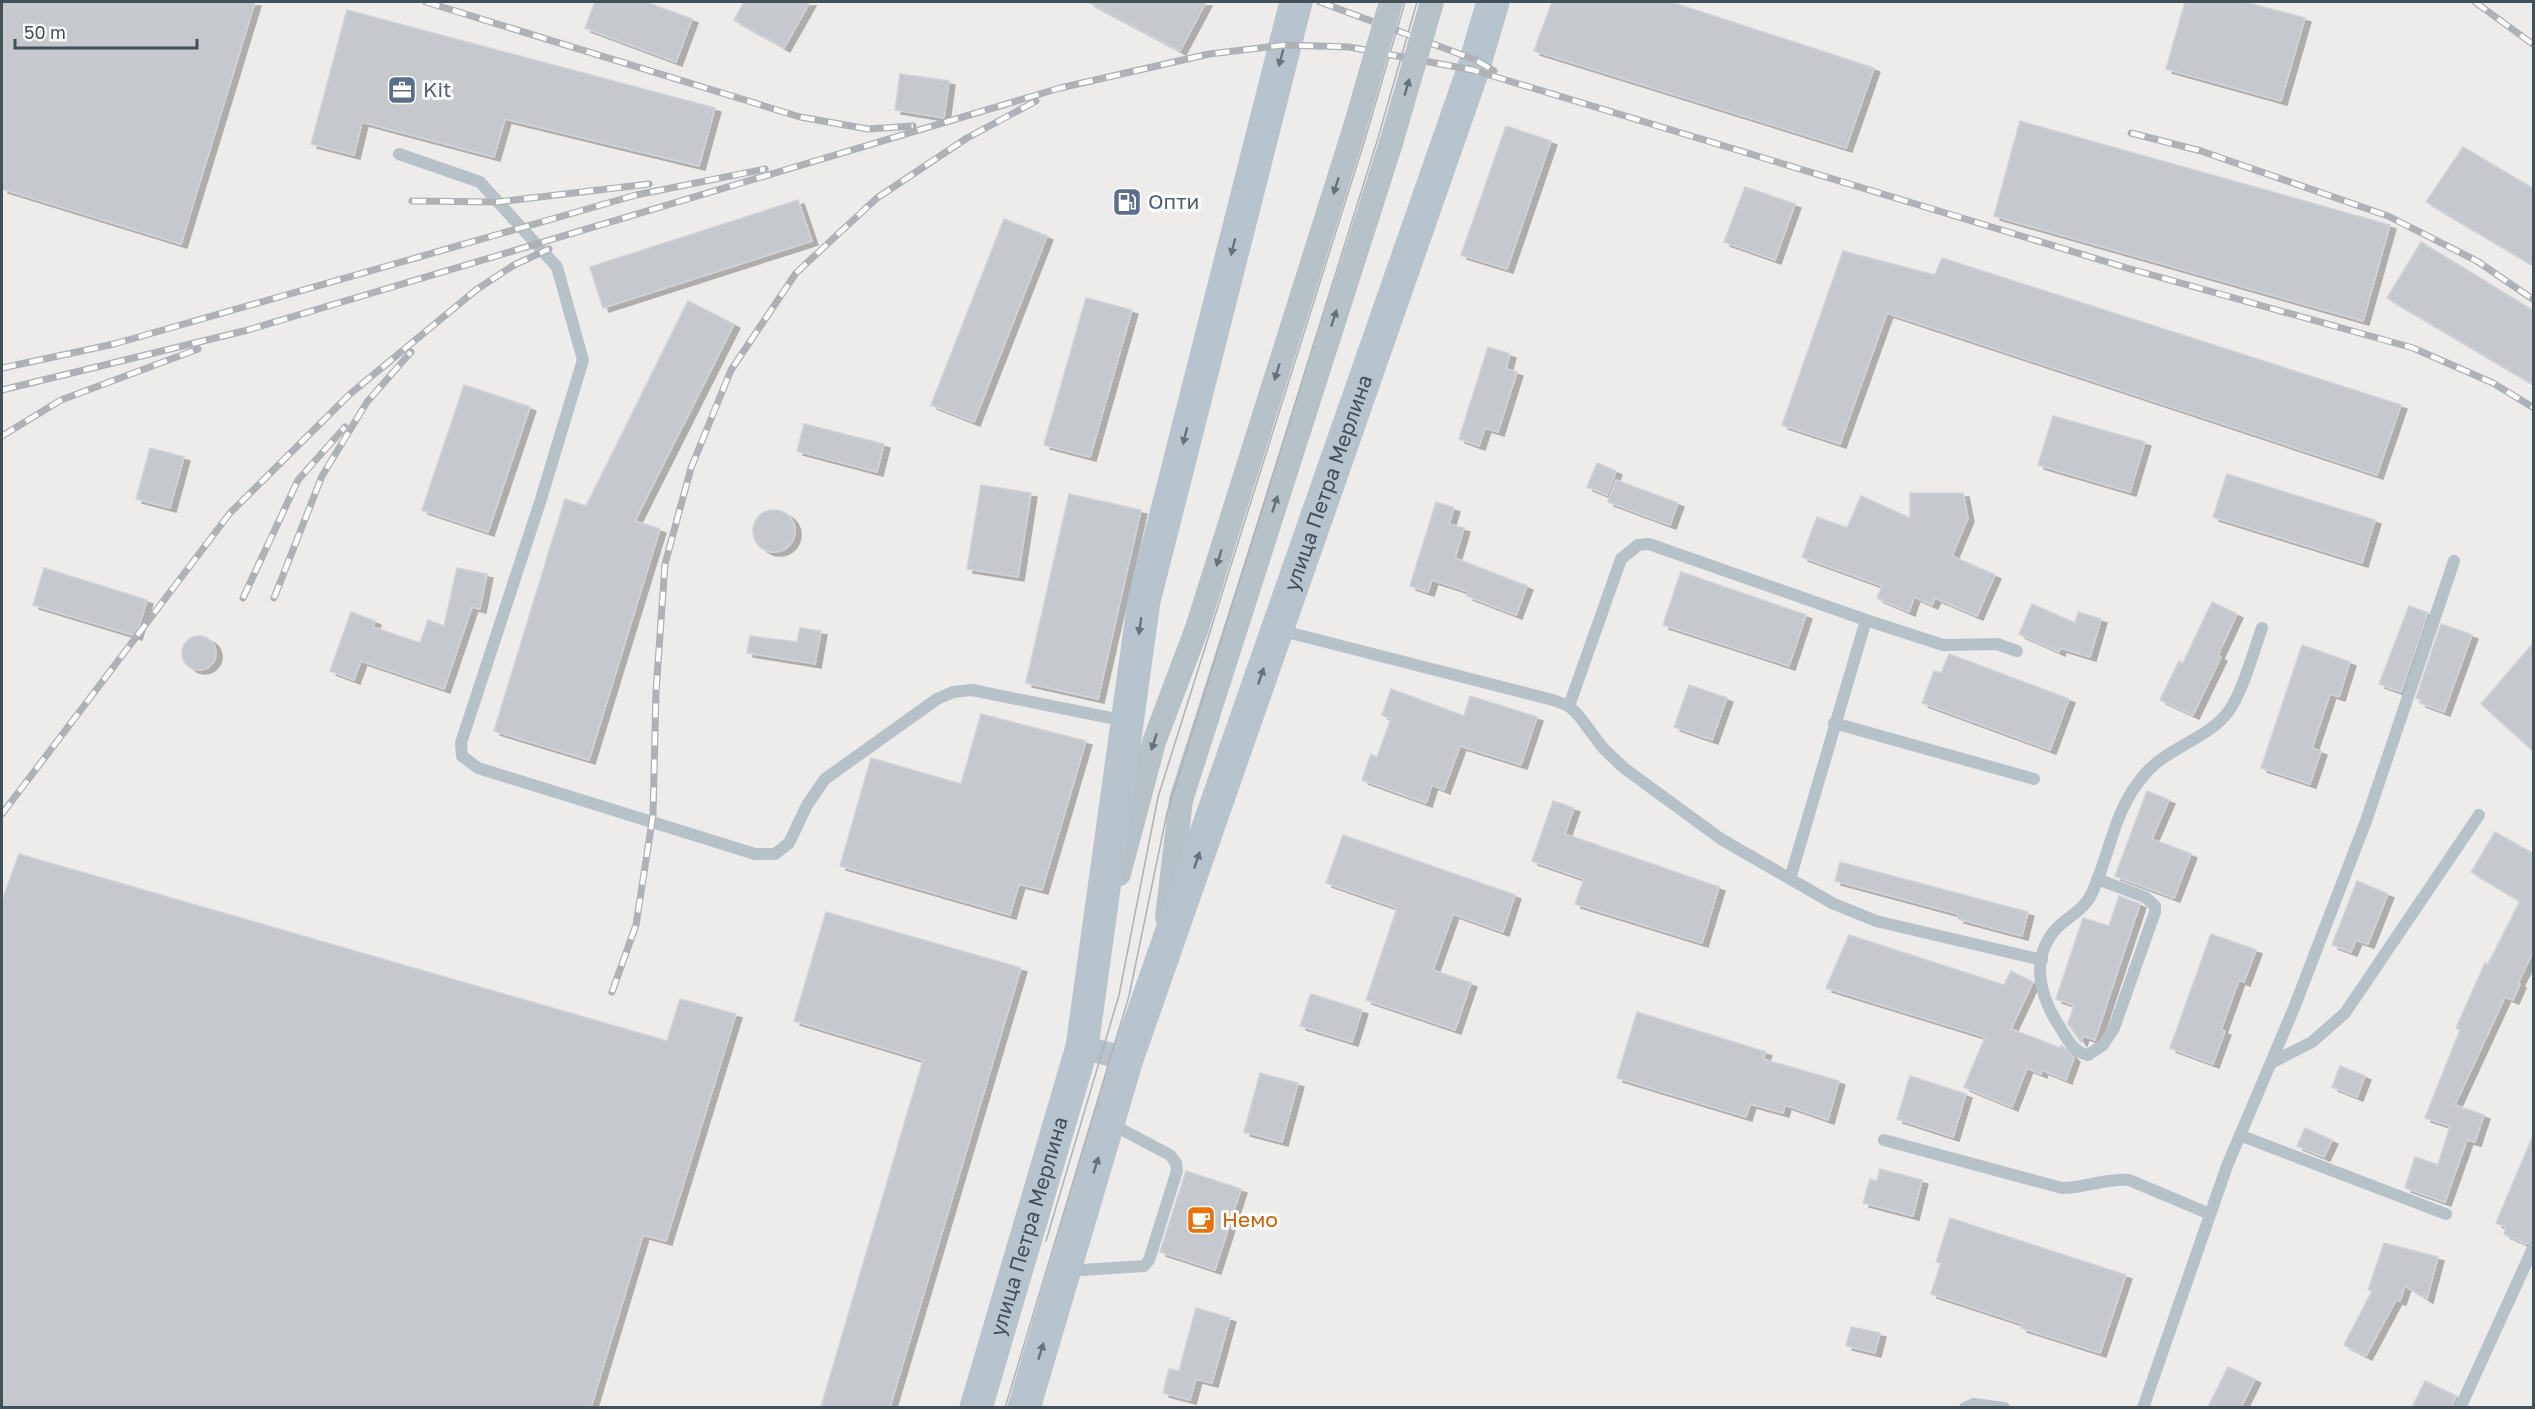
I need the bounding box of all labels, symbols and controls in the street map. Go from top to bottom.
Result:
scale bar [15,12,196,50]
text: 50 m [24,21,66,43]
one-way arrow [1276,49,1286,67]
office icon: Kit [386,74,418,106]
place label: Kit [423,76,452,102]
one-way arrow [1403,77,1412,95]
one-way arrow [1331,177,1340,195]
fuel station icon: Опти [1111,186,1143,218]
place label: Опти [1148,188,1199,214]
one-way arrow [1228,238,1238,256]
one-way arrow [1330,309,1340,327]
one-way arrow [1272,363,1282,381]
street label: улица Петра Мерлина [1278,371,1377,595]
one-way arrow [1180,427,1190,445]
one-way arrow [1271,495,1280,513]
one-way arrow [1214,549,1223,567]
one-way arrow [1136,616,1145,635]
one-way arrow [1257,667,1267,685]
one-way arrow [1149,733,1159,751]
one-way arrow [1193,851,1203,869]
street label: улица Петра Мерлина [984,1113,1073,1339]
one-way arrow [1092,1155,1101,1173]
cafe icon: Немо [1185,1204,1217,1236]
place label: Немо [1222,1206,1278,1232]
one-way arrow [1037,1342,1046,1360]

